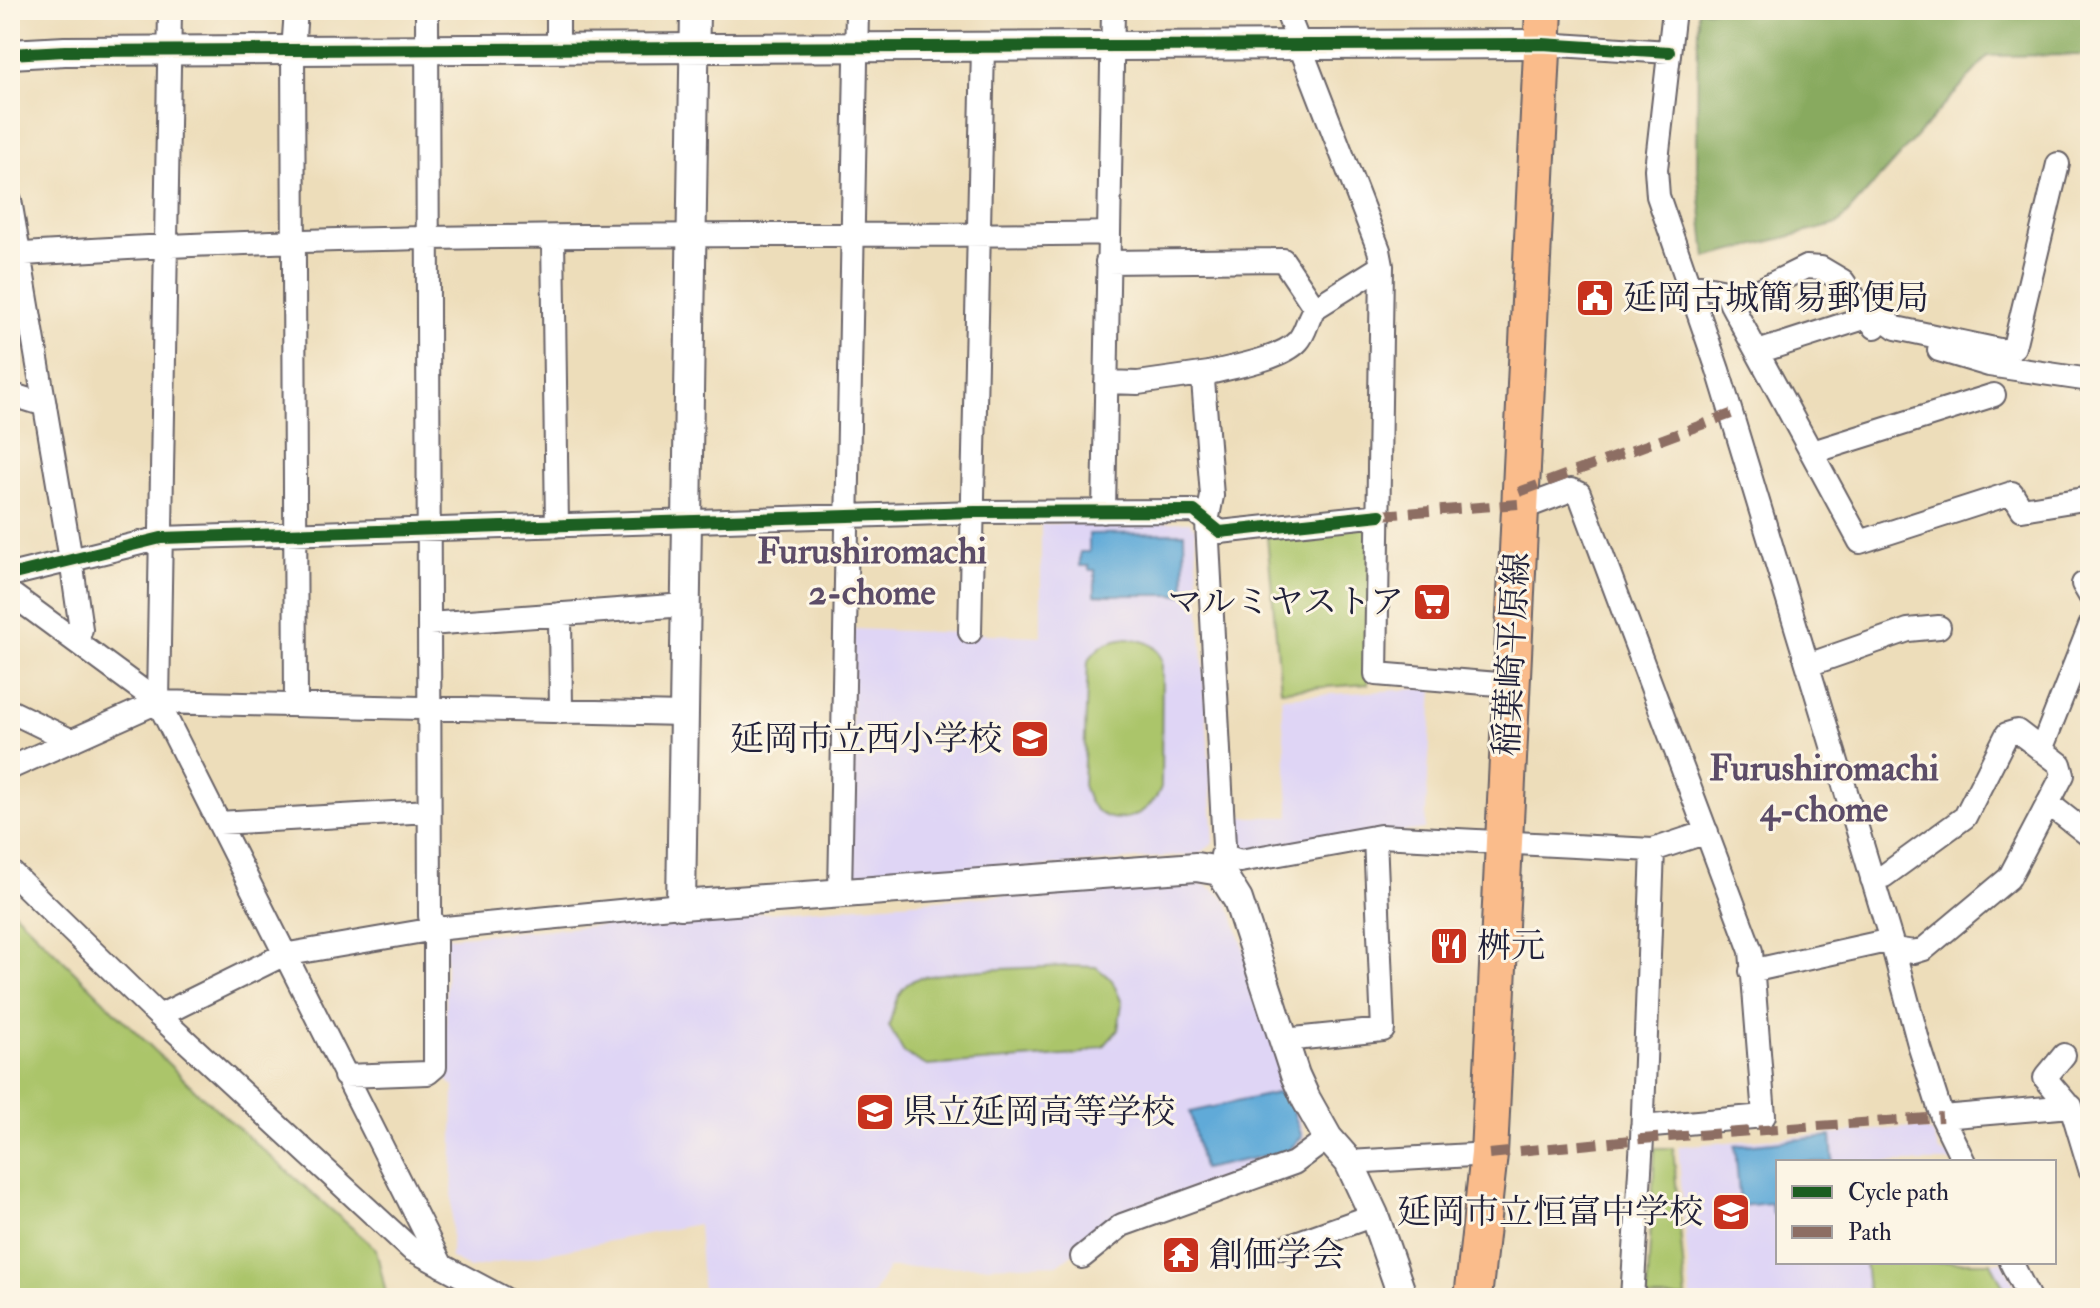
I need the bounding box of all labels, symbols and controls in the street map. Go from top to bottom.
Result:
public building icon: 延岡古城簡易郵便局 [1574,277,1616,319]
place label: 延岡古城簡易郵便局 [1623,277,1929,320]
district label: Furushiromachi 2-chome [757,529,987,615]
street label: 稲葉崎平原線 [1485,551,1539,757]
place label: マルミヤストア [1168,581,1404,624]
supermarket icon: マルミヤストア [1411,581,1453,623]
place label: 延岡市立西小学校 [730,718,1002,761]
school or university icon: 延岡市立西小学校 [1009,718,1051,760]
district label: Furushiromachi 4-chome [1709,746,1939,832]
restaurant icon: 桝元 [1428,925,1470,967]
place label: 桝元 [1477,925,1545,968]
school or university icon: 県立延岡高等学校 [854,1091,896,1133]
place label: 県立延岡高等学校 [903,1091,1175,1134]
legend [1776,1160,2056,1264]
text: Cycle path [1848,1177,1949,1208]
place label: 延岡市立恒富中学校 [1397,1191,1703,1234]
school or university icon: 延岡市立恒富中学校 [1710,1191,1752,1233]
text: Path [1848,1217,1892,1248]
temple icon: 創価学会 [1160,1234,1202,1276]
place label: 創価学会 [1209,1234,1345,1277]

